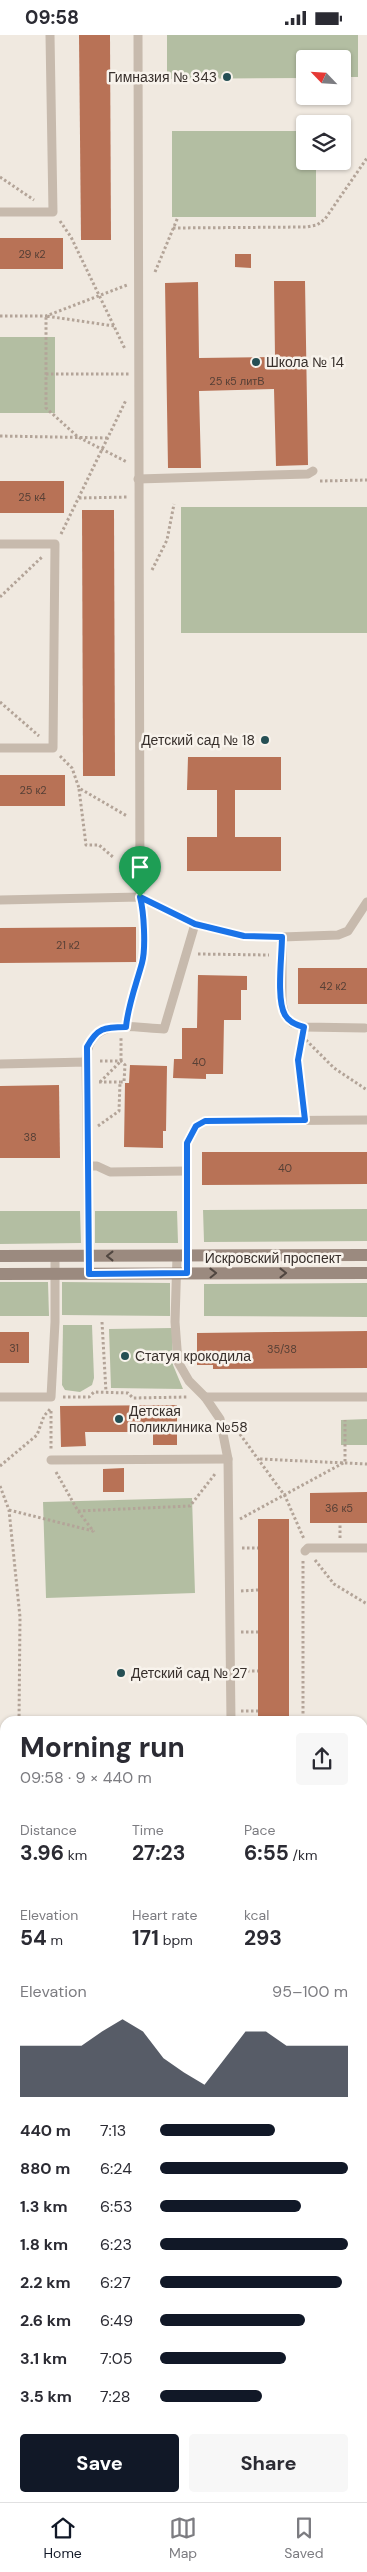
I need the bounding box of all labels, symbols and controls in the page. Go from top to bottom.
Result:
text: 09:58 [25,5,79,30]
north arrow [296,50,351,105]
map controls [296,50,351,170]
place label: Гимназия № 343 [108,68,217,86]
marker: Гимназия № 343 [221,71,233,83]
button: layers [296,115,351,170]
house number: 29 к2 [18,247,46,261]
place label: Школа № 14 [266,353,344,371]
marker: Школа № 14 [250,356,262,368]
house number: 25 к5 литВ [209,374,265,388]
house number: 25 к4 [18,490,46,504]
place label: Детский сад № 18 [141,731,255,749]
marker: Детский сад № 18 [259,734,271,746]
house number: 25 к2 [19,783,47,797]
pin [119,846,161,897]
icon: arrive [126,853,154,881]
house number: 21 к2 [56,938,80,952]
house number: 42 к2 [319,979,347,993]
house number: 40 [192,1055,206,1069]
house number: 38 [23,1130,37,1144]
house number: 40 [278,1161,292,1175]
street label: Искровский проспект [205,1249,342,1267]
one-way arrow [106,1251,114,1261]
one-way arrow [210,1268,217,1278]
one-way arrow [279,1268,287,1278]
house number: 31 [9,1341,19,1355]
house number: 35/38 [267,1342,297,1356]
place label: Статуя крокодила [135,1347,251,1365]
marker: Статуя крокодила [119,1350,131,1362]
place label: Детская поликлиника №58 [129,1402,248,1436]
marker: Детская поликлиника №58 [113,1413,125,1425]
house number: 36 к5 [325,1501,353,1515]
place label: Детский сад № 27 [131,1664,247,1682]
marker: Детский сад № 27 [115,1667,127,1679]
text: Morning run [20,1729,185,1766]
button: share [296,1733,348,1785]
text: 09:58 · 9 × 440 m [20,1767,152,1788]
text: Distance [20,1821,77,1839]
text: Time [132,1821,164,1839]
text: Pace [244,1821,275,1839]
text: 3.96 [20,1839,64,1867]
text: 27:23 [132,1839,185,1867]
text: 6:55 [244,1839,289,1867]
text: km [64,1846,87,1864]
text: /km [289,1846,318,1864]
text: Elevation [20,1906,78,1924]
text: Heart rate [132,1906,197,1924]
text: kcal [244,1906,269,1924]
text: 54 [20,1924,47,1952]
text: 171 [132,1924,159,1952]
text: 293 [244,1924,282,1952]
text: m [47,1931,63,1949]
text: bpm [159,1931,193,1949]
text: Elevation [20,1981,87,2002]
text: 95–100 m [272,1981,348,2002]
text: 440 m [20,2120,71,2141]
text: 7:13 [100,2120,126,2141]
text: 880 m [20,2158,70,2179]
text: 6:24 [100,2158,132,2179]
text: 1.3 km [20,2196,68,2217]
text: 6:53 [100,2196,133,2217]
text: 1.8 km [20,2234,68,2255]
text: 6:23 [100,2234,132,2255]
text: 2.2 km [20,2272,71,2293]
text: 6:27 [100,2272,131,2293]
text: 2.6 km [20,2310,71,2331]
text: 6:49 [100,2310,133,2331]
text: 3.1 km [20,2348,67,2369]
text: 7:05 [100,2348,132,2369]
text: 3.5 km [20,2386,72,2407]
text: 7:28 [100,2386,130,2407]
button: Save [20,2434,179,2492]
button: Share [189,2434,348,2492]
tab: Home [44,2514,82,2562]
tab: Map [169,2514,197,2562]
tab: Saved [284,2514,323,2562]

